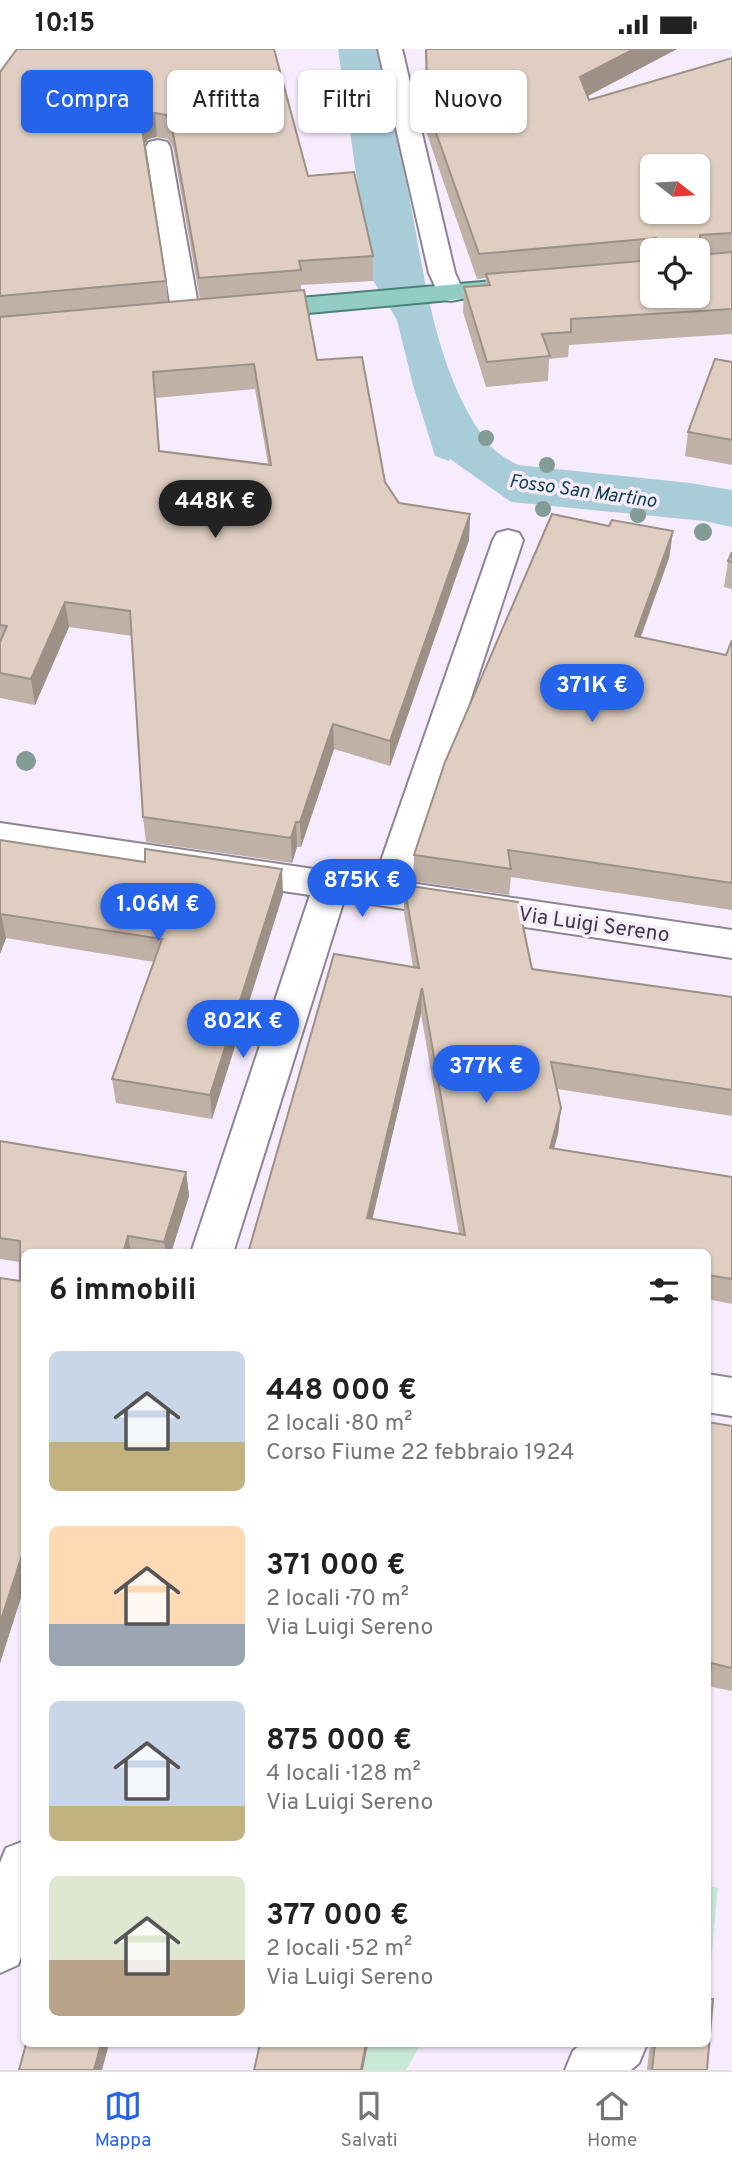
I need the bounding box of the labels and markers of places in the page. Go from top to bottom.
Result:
pin: 448K € [158,481,272,540]
pin: 371K € [535,665,649,724]
pin: 875K € [305,859,419,919]
pin: 1.06M € [93,883,223,943]
pin: 802K € [186,1000,300,1060]
pin: 377K € [429,1045,543,1105]

